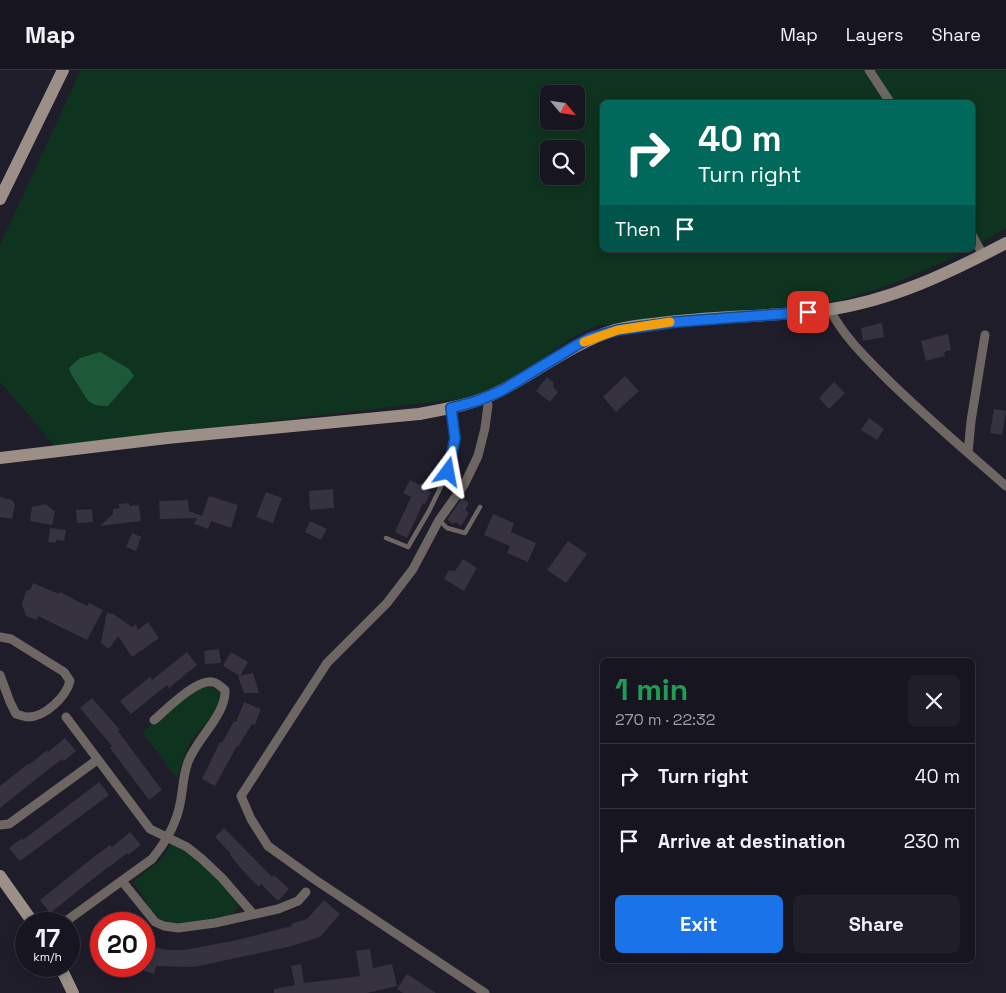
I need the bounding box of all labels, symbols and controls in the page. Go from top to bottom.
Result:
text: Map [25,19,75,50]
text: Map [780,23,818,46]
text: Layers [846,23,903,46]
text: Share [931,23,981,46]
north arrow [540,85,585,130]
map controls [540,85,585,185]
text: 40 m [698,117,782,161]
icon: right [615,120,680,185]
button: search [540,140,585,185]
text: Turn right [698,160,801,188]
icon: arrive [671,215,699,243]
text: Then [615,217,661,242]
pin [787,291,829,333]
icon: arrive [794,298,822,326]
position arrow [421,445,473,497]
text: 1 min [615,670,688,709]
button: close [908,675,960,727]
text: 270 m · 22:32 [615,709,715,730]
icon: right [615,762,643,790]
text: Turn right [658,764,748,789]
text: 40 m [915,764,960,789]
icon: arrive [615,827,643,855]
text: Arrive at destination [658,829,846,854]
text: 230 m [904,829,960,854]
button: Exit [615,895,783,953]
button: Share [793,895,960,953]
speed limit sign: 20 [90,912,155,977]
text: 17 [35,922,60,954]
text: km/h [33,949,62,965]

